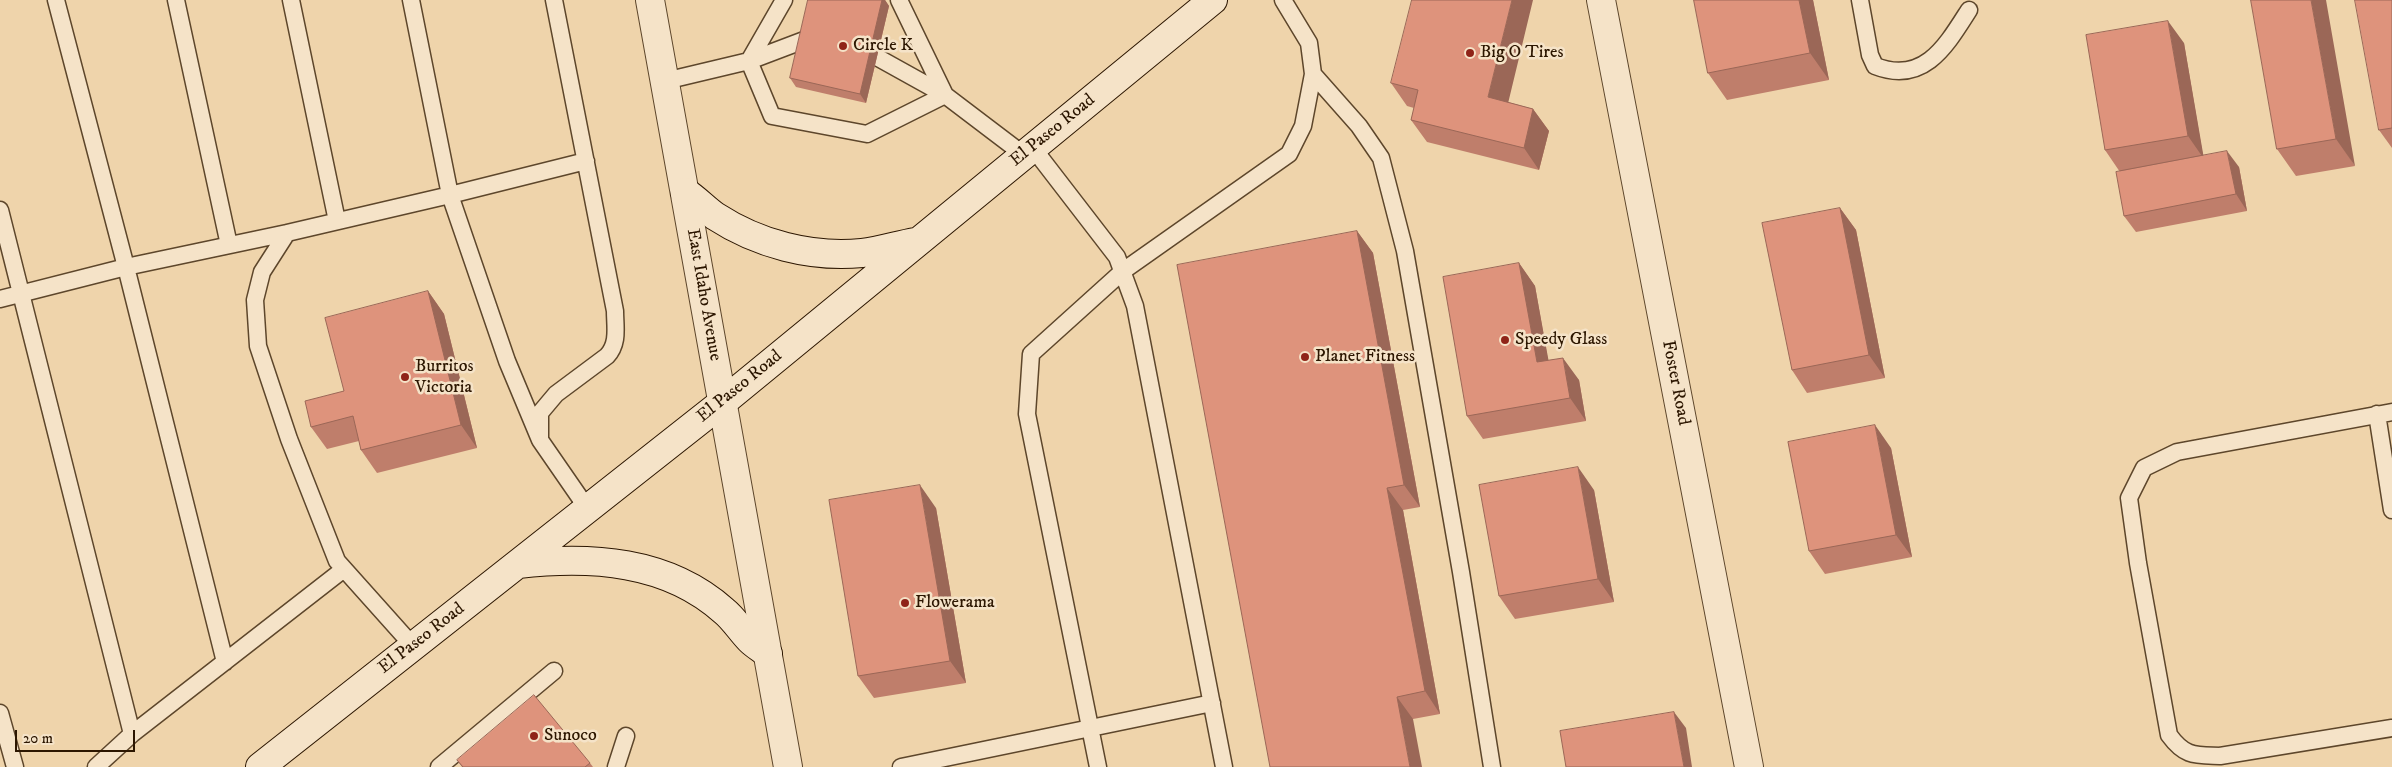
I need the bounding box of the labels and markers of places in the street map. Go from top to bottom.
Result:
place label: Circle K [853,35,913,57]
marker: Circle K [837,40,849,52]
place label: Big O Tires [1480,42,1564,64]
marker: Big O Tires [1464,47,1476,59]
place label: Speedy Glass [1515,329,1607,351]
marker: Speedy Glass [1499,334,1511,346]
place label: Planet Fitness [1315,346,1415,368]
marker: Planet Fitness [1299,351,1311,363]
place label: Burritos Victoria [415,356,474,398]
marker: Burritos Victoria [399,371,411,383]
place label: Flowerama [915,592,995,614]
marker: Flowerama [899,597,911,609]
place label: Sunoco [544,725,597,747]
marker: Sunoco [528,730,540,742]

